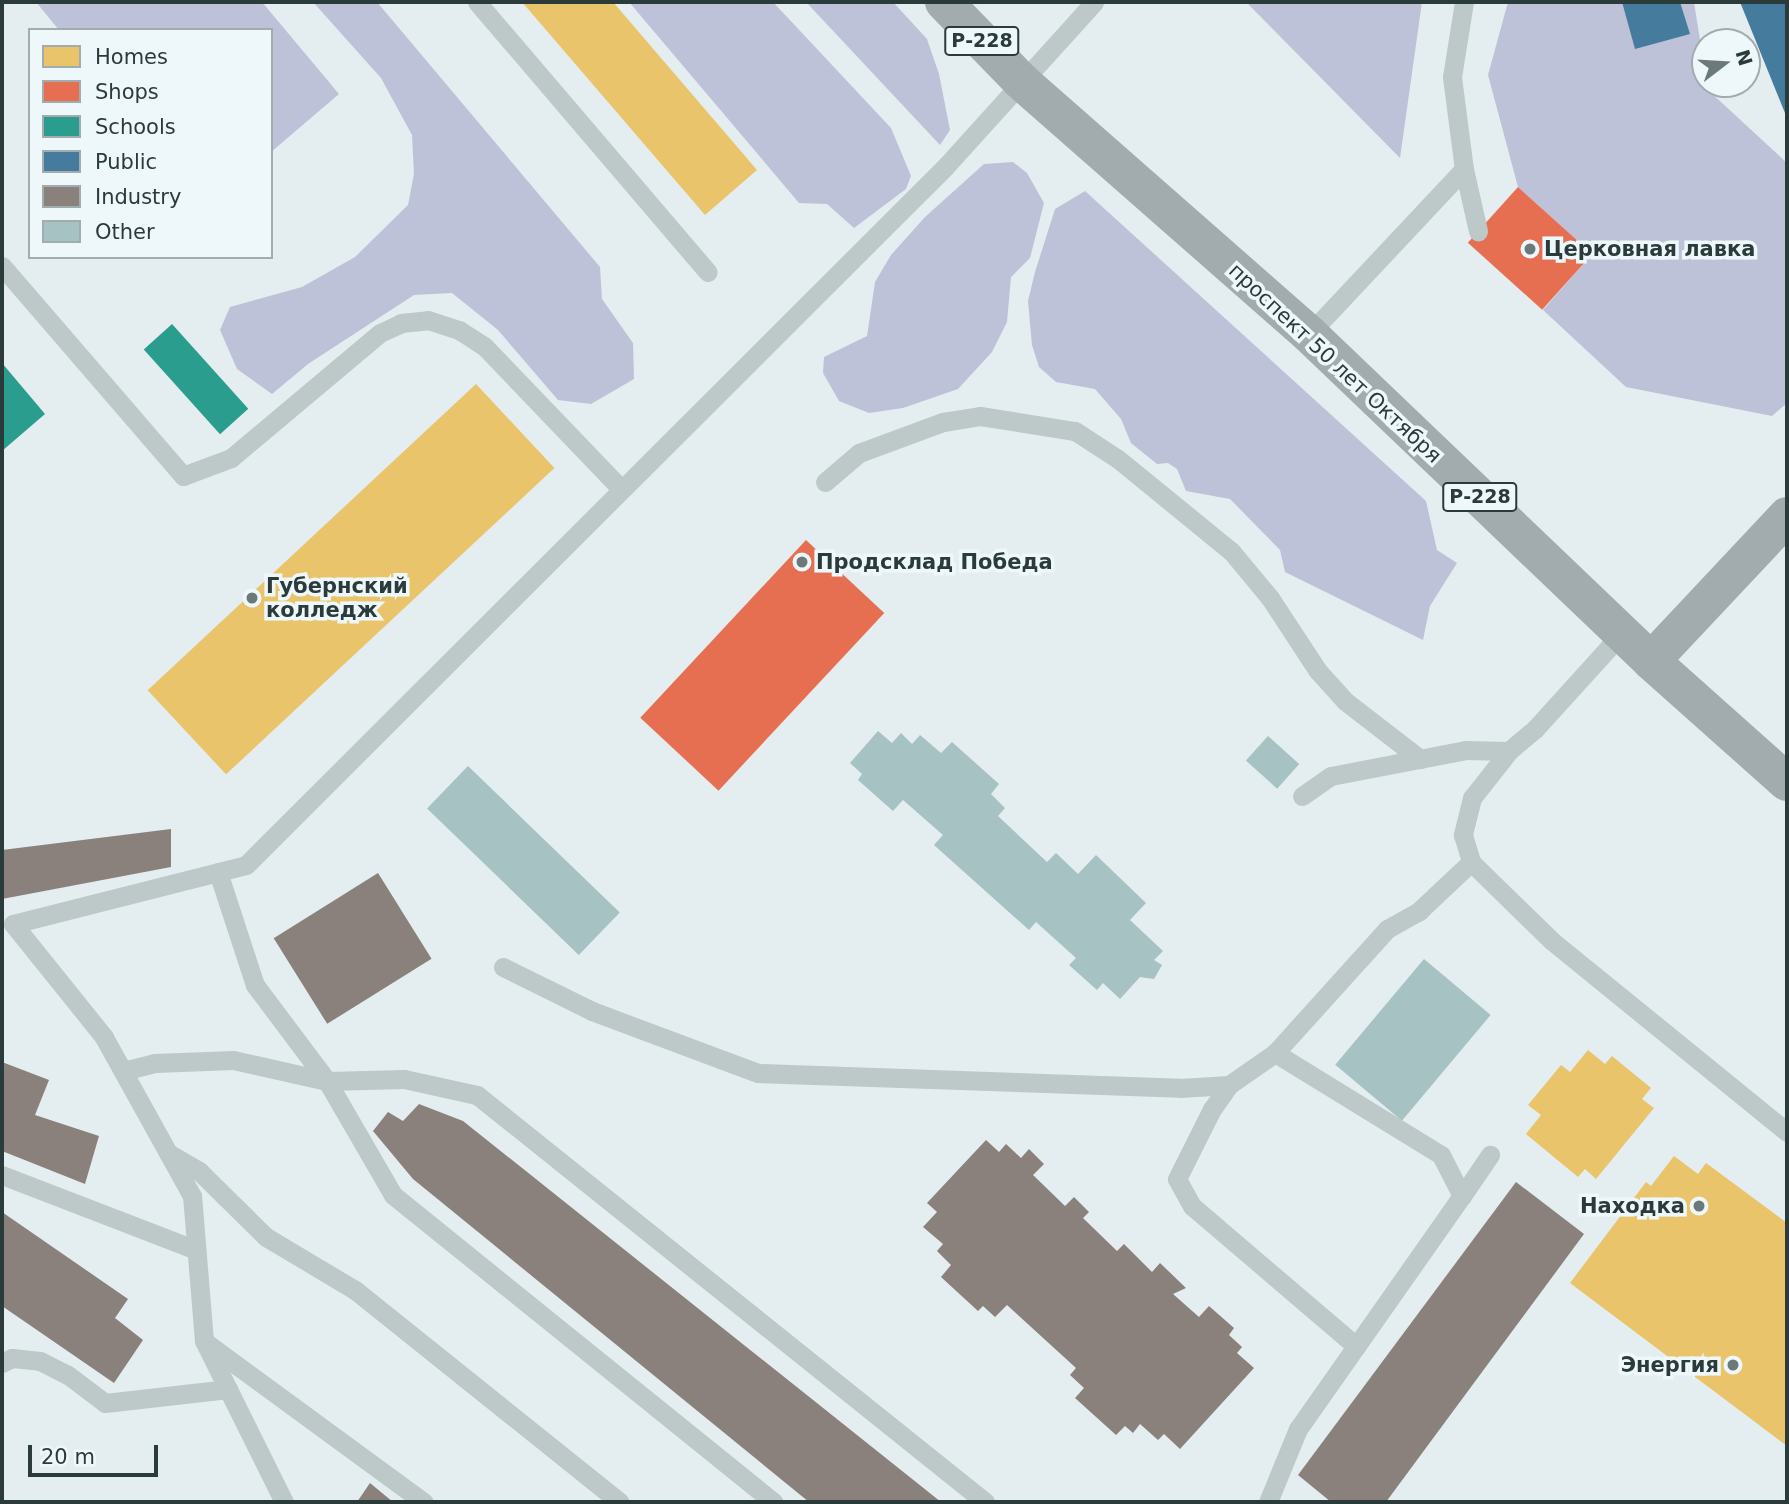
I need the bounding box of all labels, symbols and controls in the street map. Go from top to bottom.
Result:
road number: Р-228 [944,25,1020,56]
legend [28,28,273,259]
north arrow [1691,28,1761,98]
text: Homes [95,45,168,69]
text: N [1731,47,1757,68]
text: Shops [95,80,159,104]
text: Schools [95,115,176,139]
text: Public [95,150,157,174]
text: Industry [95,185,181,209]
text: Other [95,220,155,244]
place label: Церковная лавка [1544,236,1755,262]
marker: Церковная лавка [1522,241,1538,257]
street label: проспект 50 лет Октября [1224,258,1446,468]
road number: Р-228 [1442,482,1518,512]
place label: Продсклад Победа [816,549,1053,575]
marker: Продсклад Победа [794,554,810,570]
place label: Губернский колледж [266,573,408,623]
marker: Губернский колледж [244,590,260,606]
place label: Находка [1580,1193,1685,1219]
marker: Находка [1691,1198,1707,1214]
place label: Энергия [1621,1352,1719,1378]
marker: Энергия [1725,1357,1741,1373]
scale bar [32,1430,161,1474]
text: 20 m [41,1445,95,1469]

